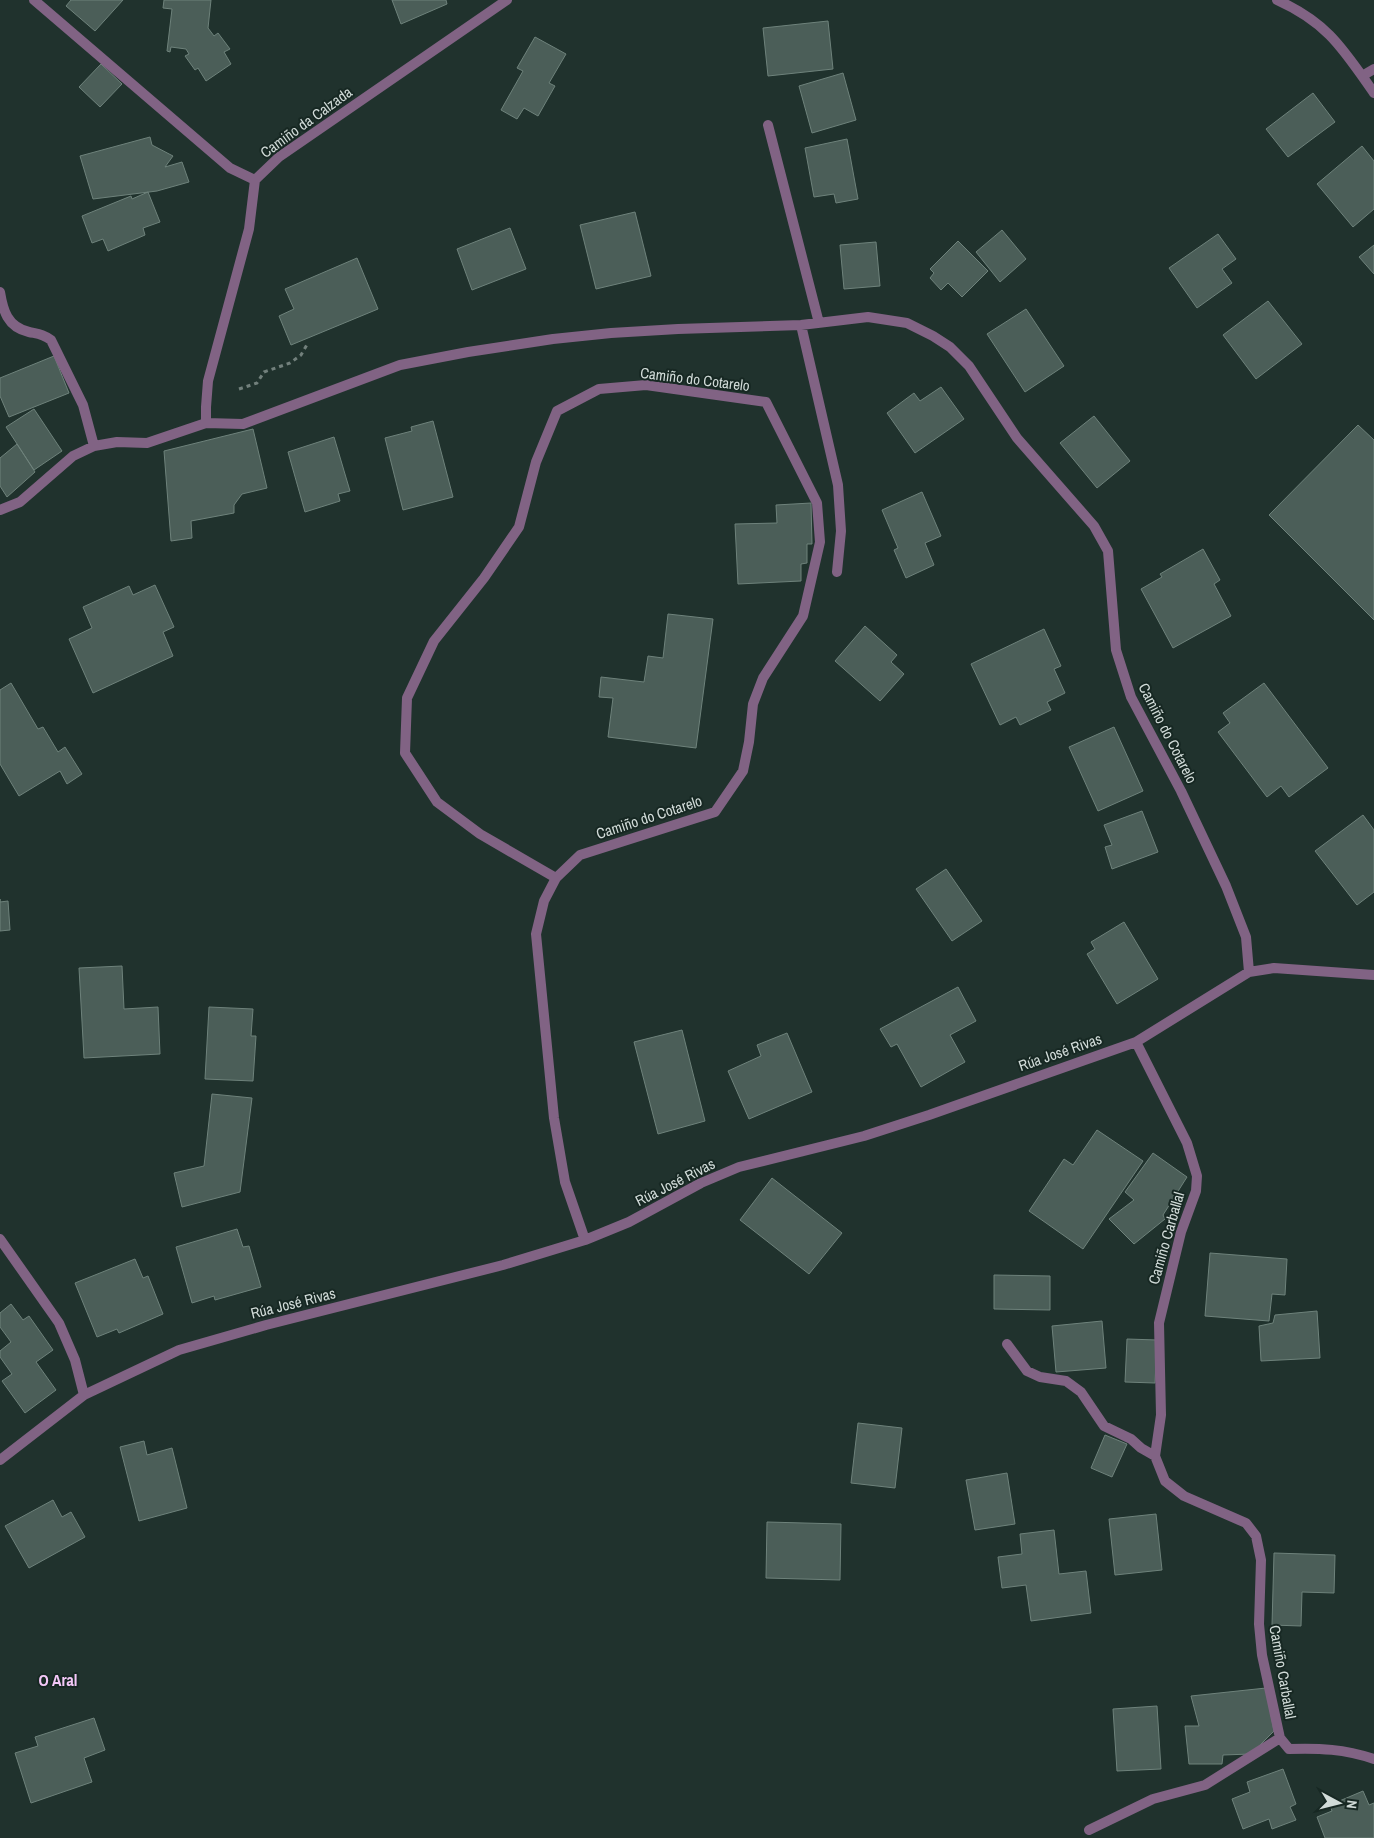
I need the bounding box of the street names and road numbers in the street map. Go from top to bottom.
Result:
street label: Camiño da Calzada [256,81,356,162]
street label: Camiño do Cotarelo [639,362,751,396]
street label: Camiño do Cotarelo [1134,679,1202,787]
street label: Camiño do Cotarelo [593,790,705,844]
street label: Rúa José Rivas [1016,1028,1104,1076]
street label: Rúa José Rivas [632,1153,718,1211]
street label: Camiño Carballal [1143,1189,1189,1287]
street label: Rúa José Rivas [248,1282,338,1324]
street label: Camiño Carballal [1264,1623,1302,1721]

